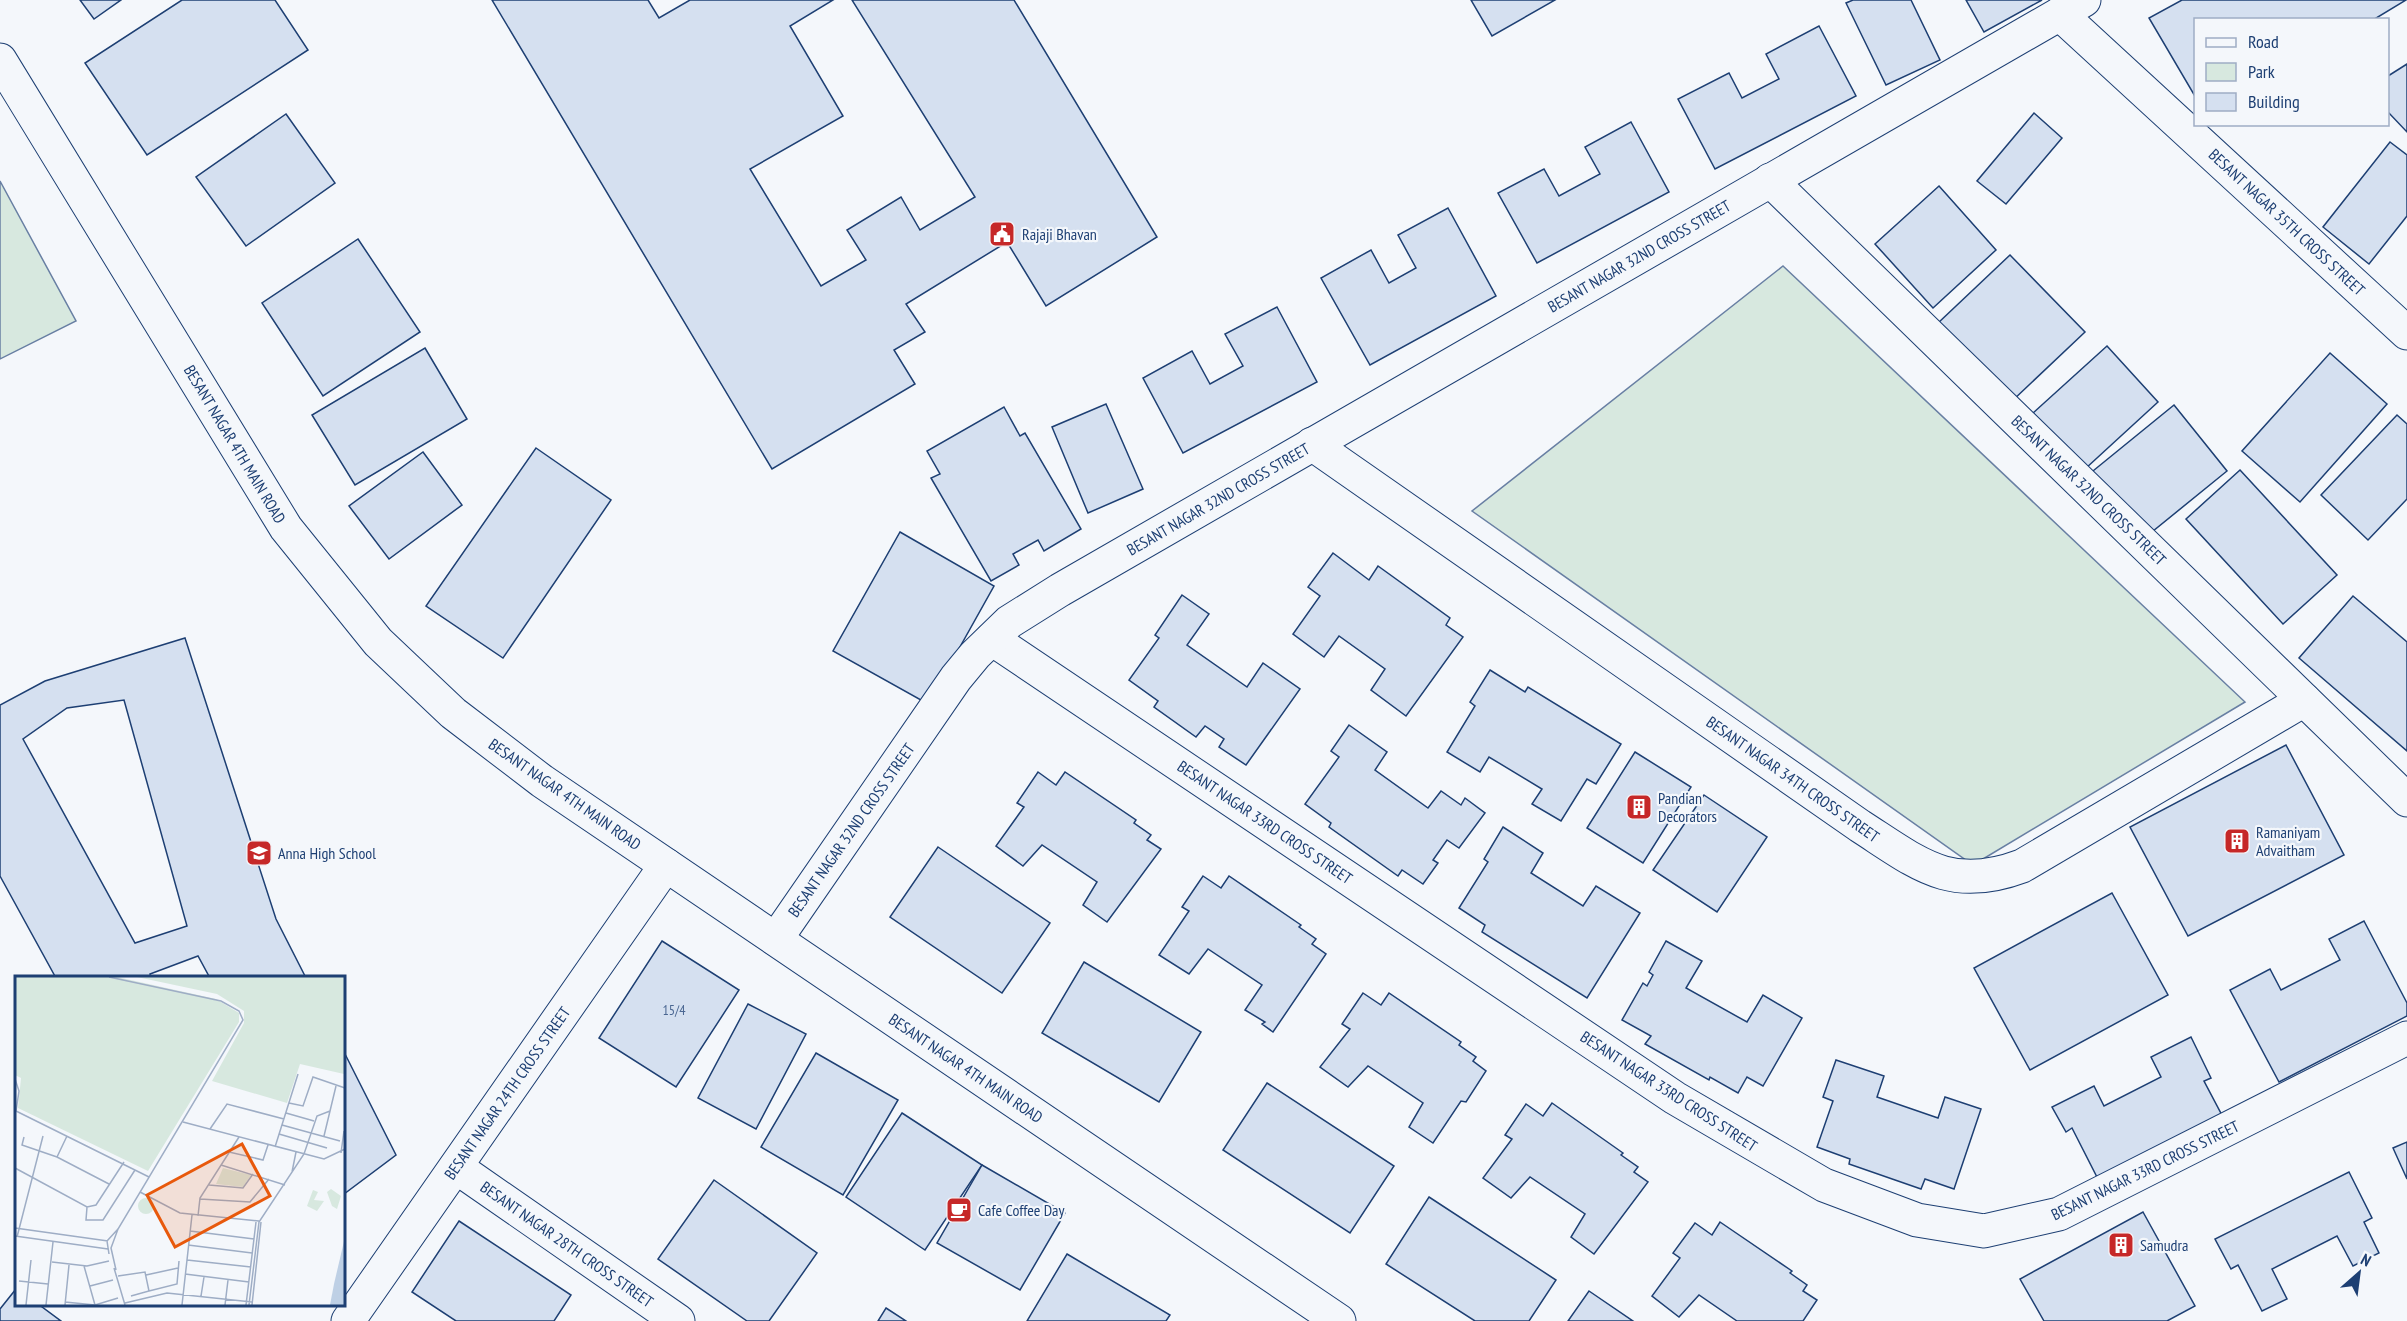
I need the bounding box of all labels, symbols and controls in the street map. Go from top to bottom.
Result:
legend [2194,18,2389,126]
text: Road [2248,30,2279,53]
text: Park [2248,60,2275,83]
text: Building [2248,90,2300,113]
street label: BESANT NAGAR 35TH CROSS STREET [2205,144,2369,300]
street label: BESANT NAGAR 32ND CROSS STREET [1544,195,1734,317]
public building icon: Rajaji Bhavan [987,219,1017,249]
place label: Rajaji Bhavan [1022,224,1097,244]
street label: BESANT NAGAR 4TH MAIN ROAD [180,361,290,527]
street label: BESANT NAGAR 32ND CROSS STREET [2007,411,2171,569]
street label: BESANT NAGAR 32ND CROSS STREET [1123,438,1313,560]
street label: BESANT NAGAR 34TH CROSS STREET [1703,712,1883,846]
street label: BESANT NAGAR 4TH MAIN ROAD [485,734,645,854]
street label: BESANT NAGAR 32ND CROSS STREET [783,739,919,921]
street label: BESANT NAGAR 33RD CROSS STREET [1174,756,1356,888]
place label: Pandian Decorators [1658,788,1717,826]
building icon: Pandian Decorators [1624,792,1654,822]
place label: Ramaniyam Advaitham [2256,822,2320,860]
building icon: Ramaniyam Advaitham [2222,826,2252,856]
school or university icon: Anna High School [244,838,274,868]
place label: Anna High School [278,843,376,863]
inset map [15,976,345,1306]
house number: 15/4 [662,1001,686,1019]
street label: BESANT NAGAR 24TH CROSS STREET [440,1003,574,1183]
street label: BESANT NAGAR 4TH MAIN ROAD [885,1009,1047,1127]
street label: BESANT NAGAR 33RD CROSS STREET [1577,1026,1761,1156]
street label: BESANT NAGAR 33RD CROSS STREET [2048,1116,2242,1224]
street label: BESANT NAGAR 28TH CROSS STREET [477,1177,657,1311]
cafe icon: Cafe Coffee Day [944,1195,974,1225]
place label: Cafe Coffee Day [978,1200,1065,1220]
building icon: Samudra [2106,1230,2136,1260]
place label: Samudra [2140,1235,2188,1255]
north arrow [2329,1243,2389,1303]
text: N [2358,1249,2375,1271]

